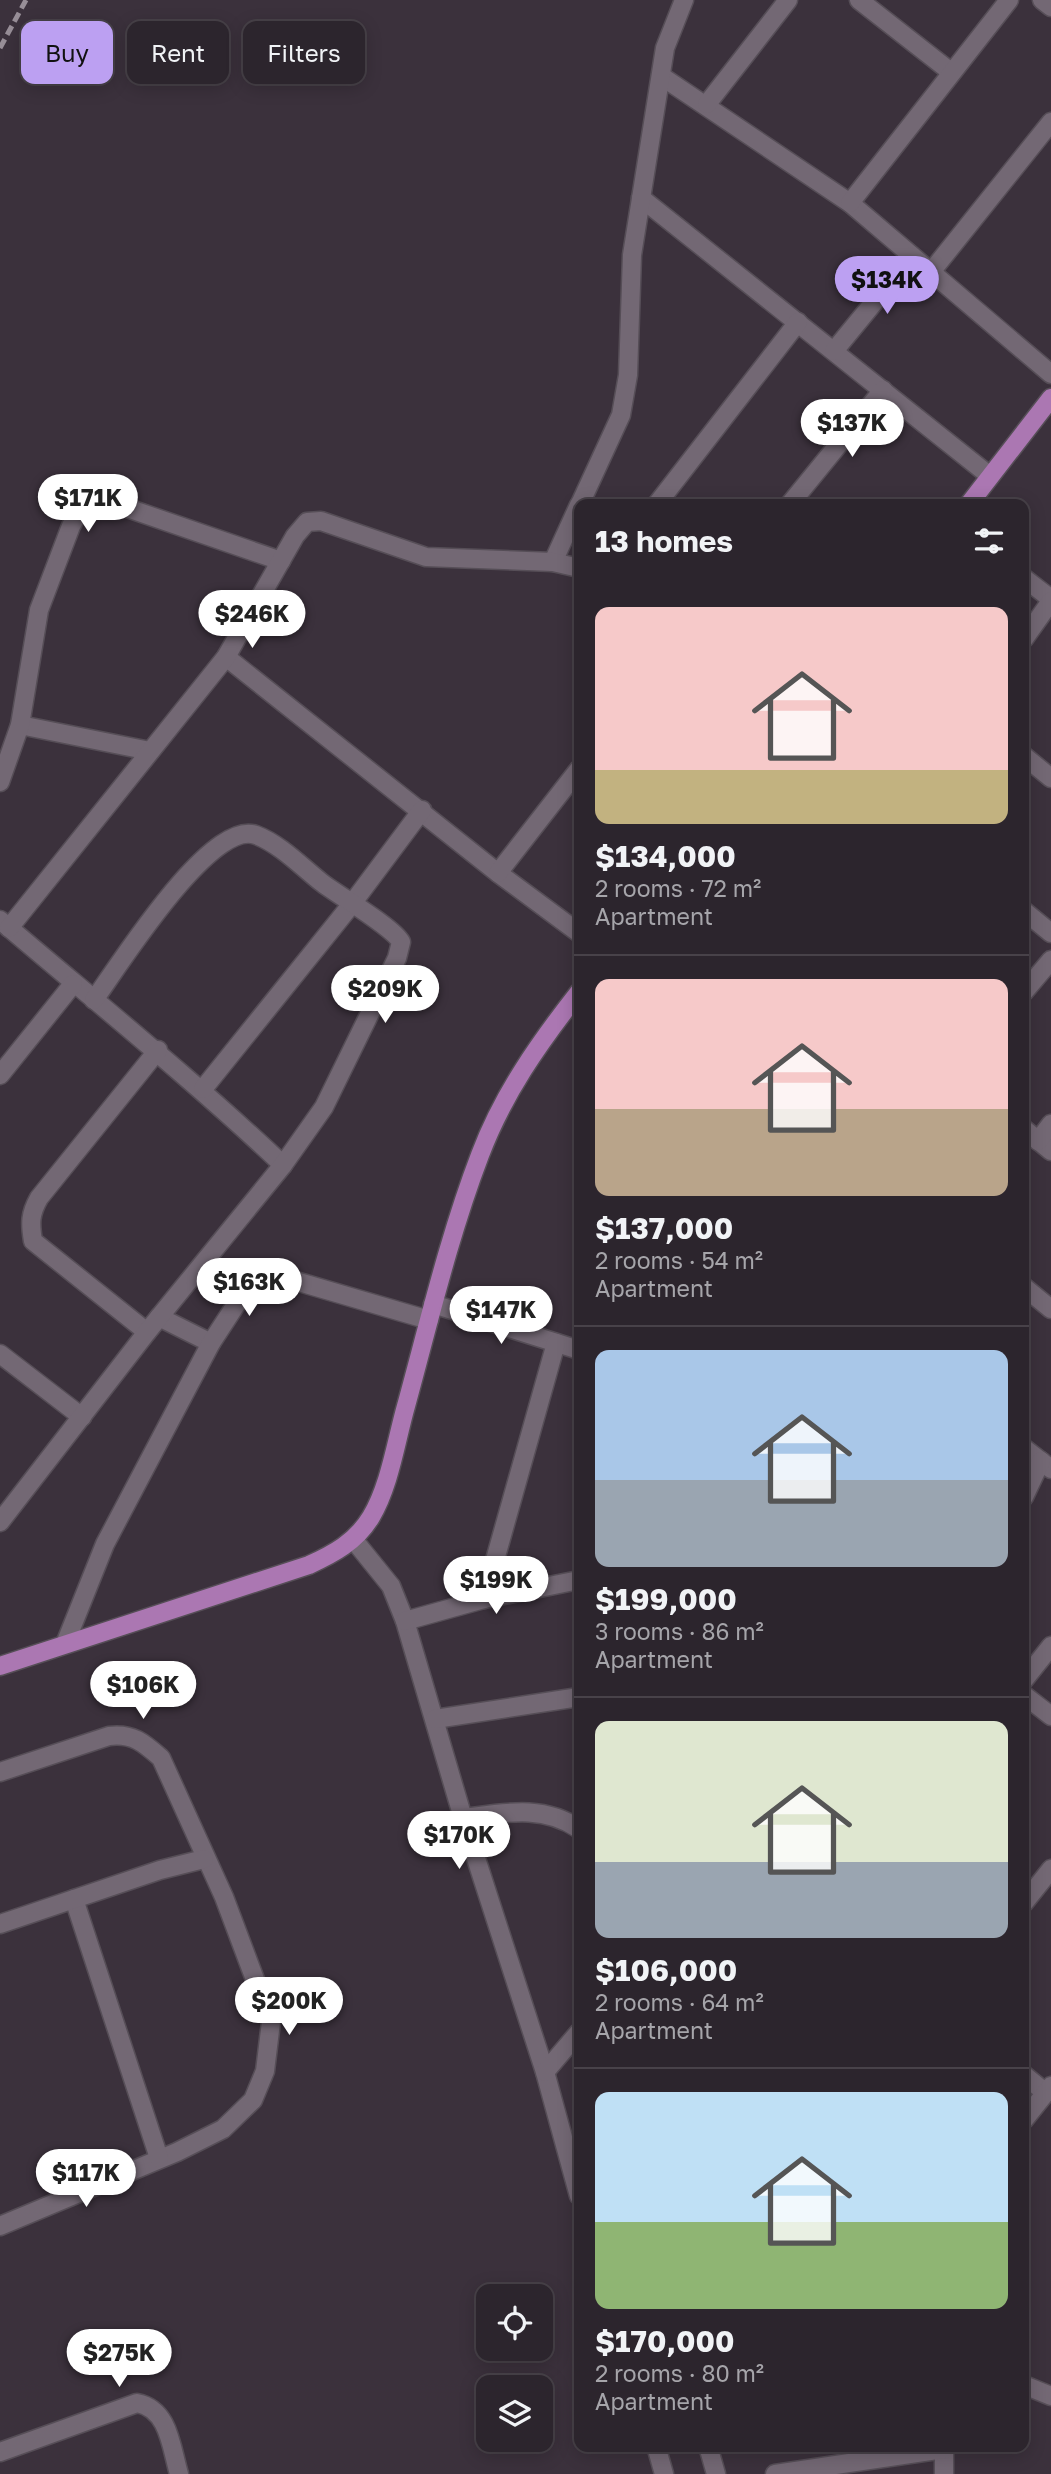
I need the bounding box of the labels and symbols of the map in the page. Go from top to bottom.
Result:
pin: $134K [838,256,936,316]
pin: $137K [803,400,901,459]
pin: $171K [39,475,137,534]
pin: $246K [203,590,301,650]
pin: $209K [336,965,434,1025]
pin: $163K [200,1258,298,1318]
pin: $147K [452,1286,550,1346]
pin: $199K [447,1556,545,1616]
pin: $106K [94,1662,192,1721]
pin: $170K [410,1812,508,1871]
pin: $200K [240,1978,338,2037]
pin: $117K [37,2150,135,2209]
pin: $275K [70,2330,168,2389]

